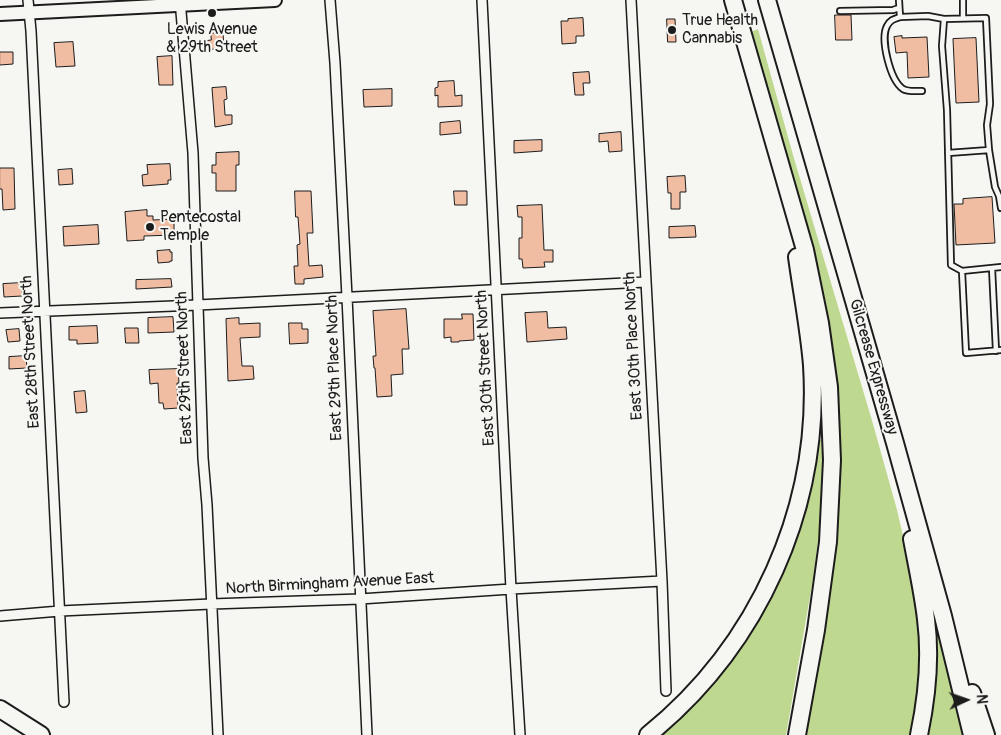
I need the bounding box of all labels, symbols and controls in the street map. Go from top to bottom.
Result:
marker: Lewis Avenue & 29th Street [206,7,218,19]
place label: True Health Cannabis [682,11,758,49]
place label: Lewis Avenue & 29th Street [166,20,258,58]
marker: True Health Cannabis [666,24,678,36]
place label: Pentecostal Temple [160,208,241,246]
marker: Pentecostal Temple [144,221,156,233]
street label: East 30th Place North [621,271,647,421]
street label: East 28th Street North [17,275,45,429]
street label: East 30th Street North [472,290,500,446]
street label: East 29th Street North [173,291,197,445]
street label: East 29th Place North [323,295,347,441]
street label: Gilcrease Expressway [844,297,902,437]
street label: North Birmingham Avenue East [225,569,435,599]
north arrow [941,675,991,725]
text: N [973,694,990,704]

